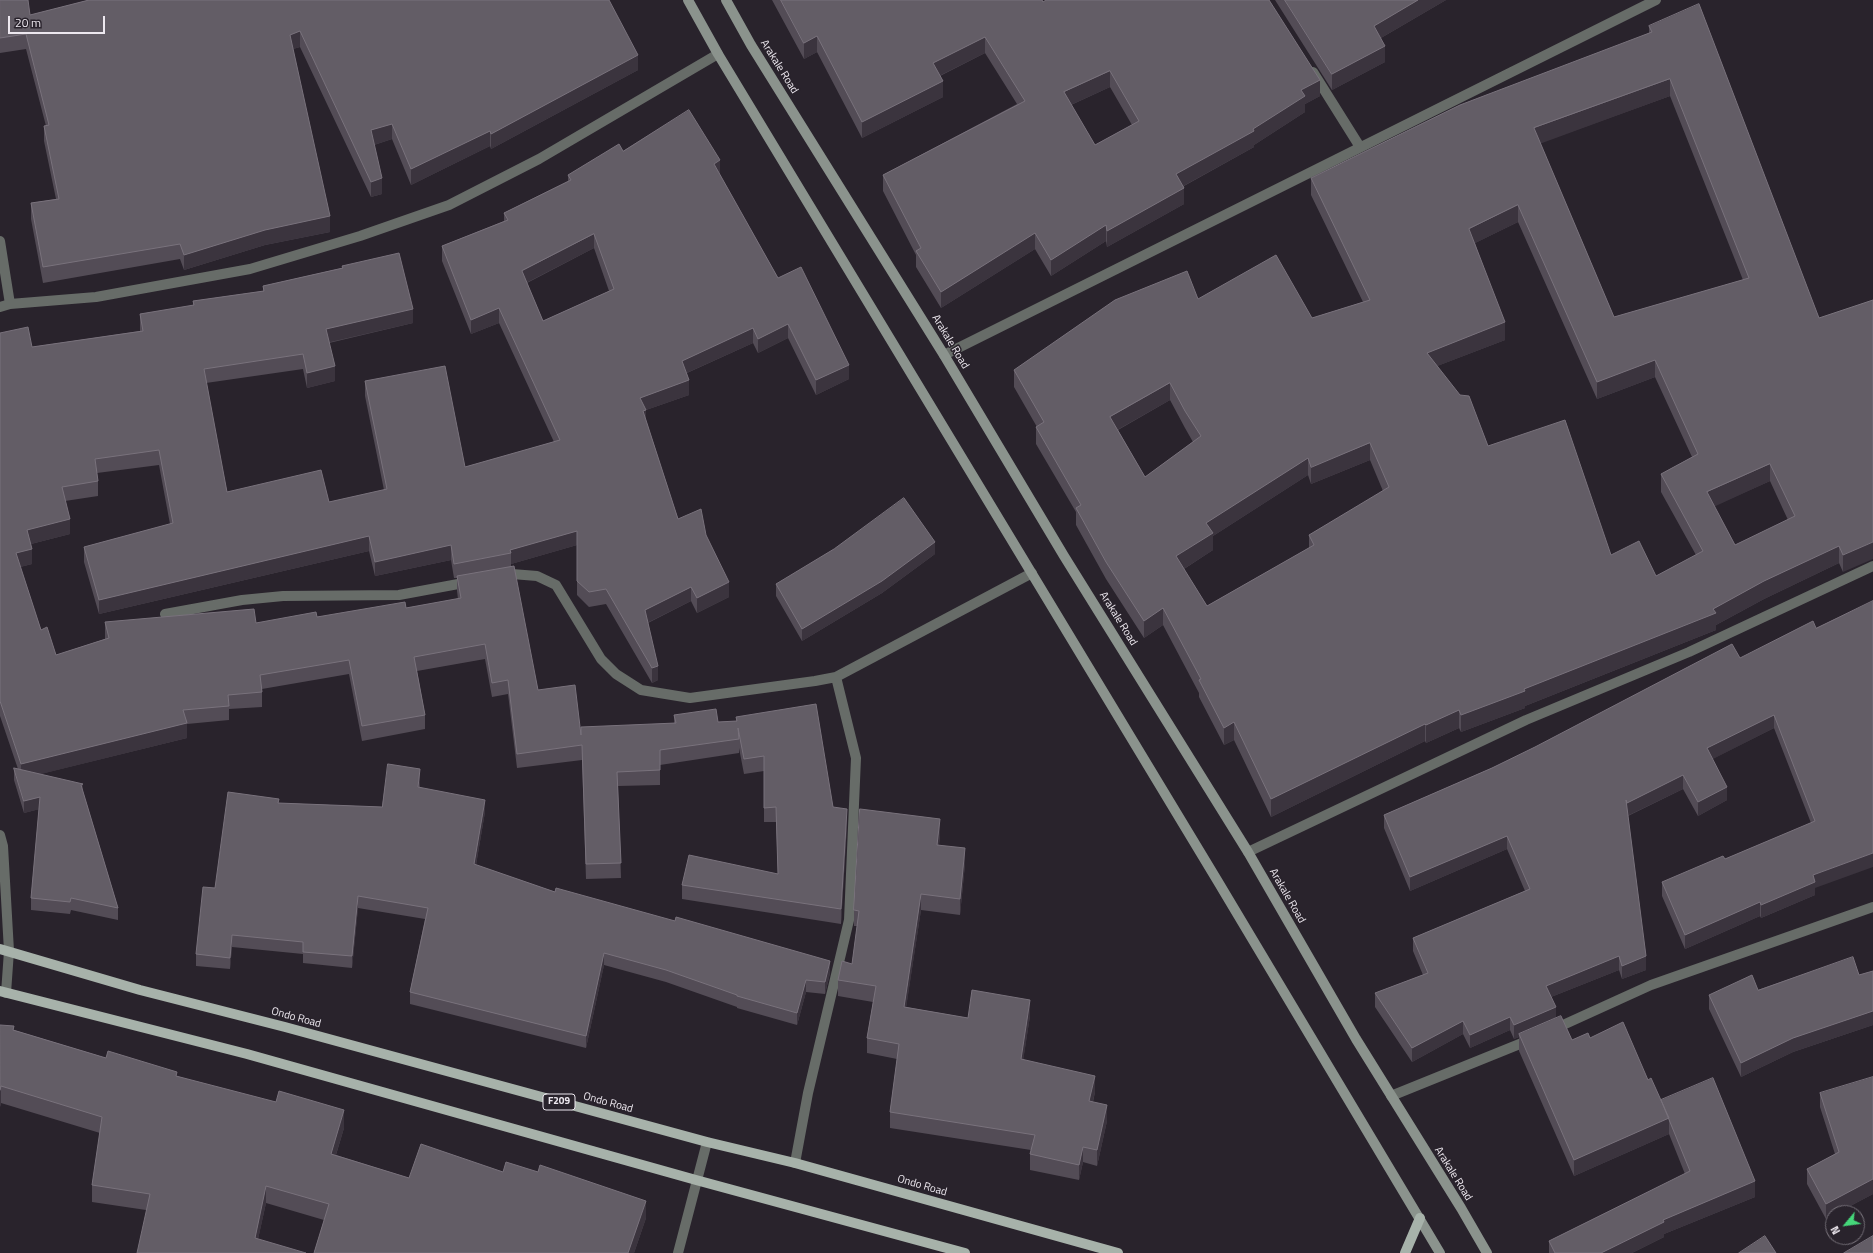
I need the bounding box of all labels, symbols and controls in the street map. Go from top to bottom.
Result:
scale bar [10,8,107,34]
text: 20 m [15,13,41,32]
street label: Arakale Road [757,38,801,96]
street label: Arakale Road [929,312,971,372]
street label: Arakale Road [1096,590,1140,648]
street label: Arakale Road [1266,866,1308,926]
street label: Ondo Road [270,1005,322,1031]
street label: Ondo Road [582,1090,634,1116]
road number: F209 [543,1094,575,1110]
street label: Arakale Road [1431,1145,1475,1203]
street label: Ondo Road [896,1173,948,1199]
north arrow [1825,1205,1865,1245]
text: N [1827,1223,1844,1238]

